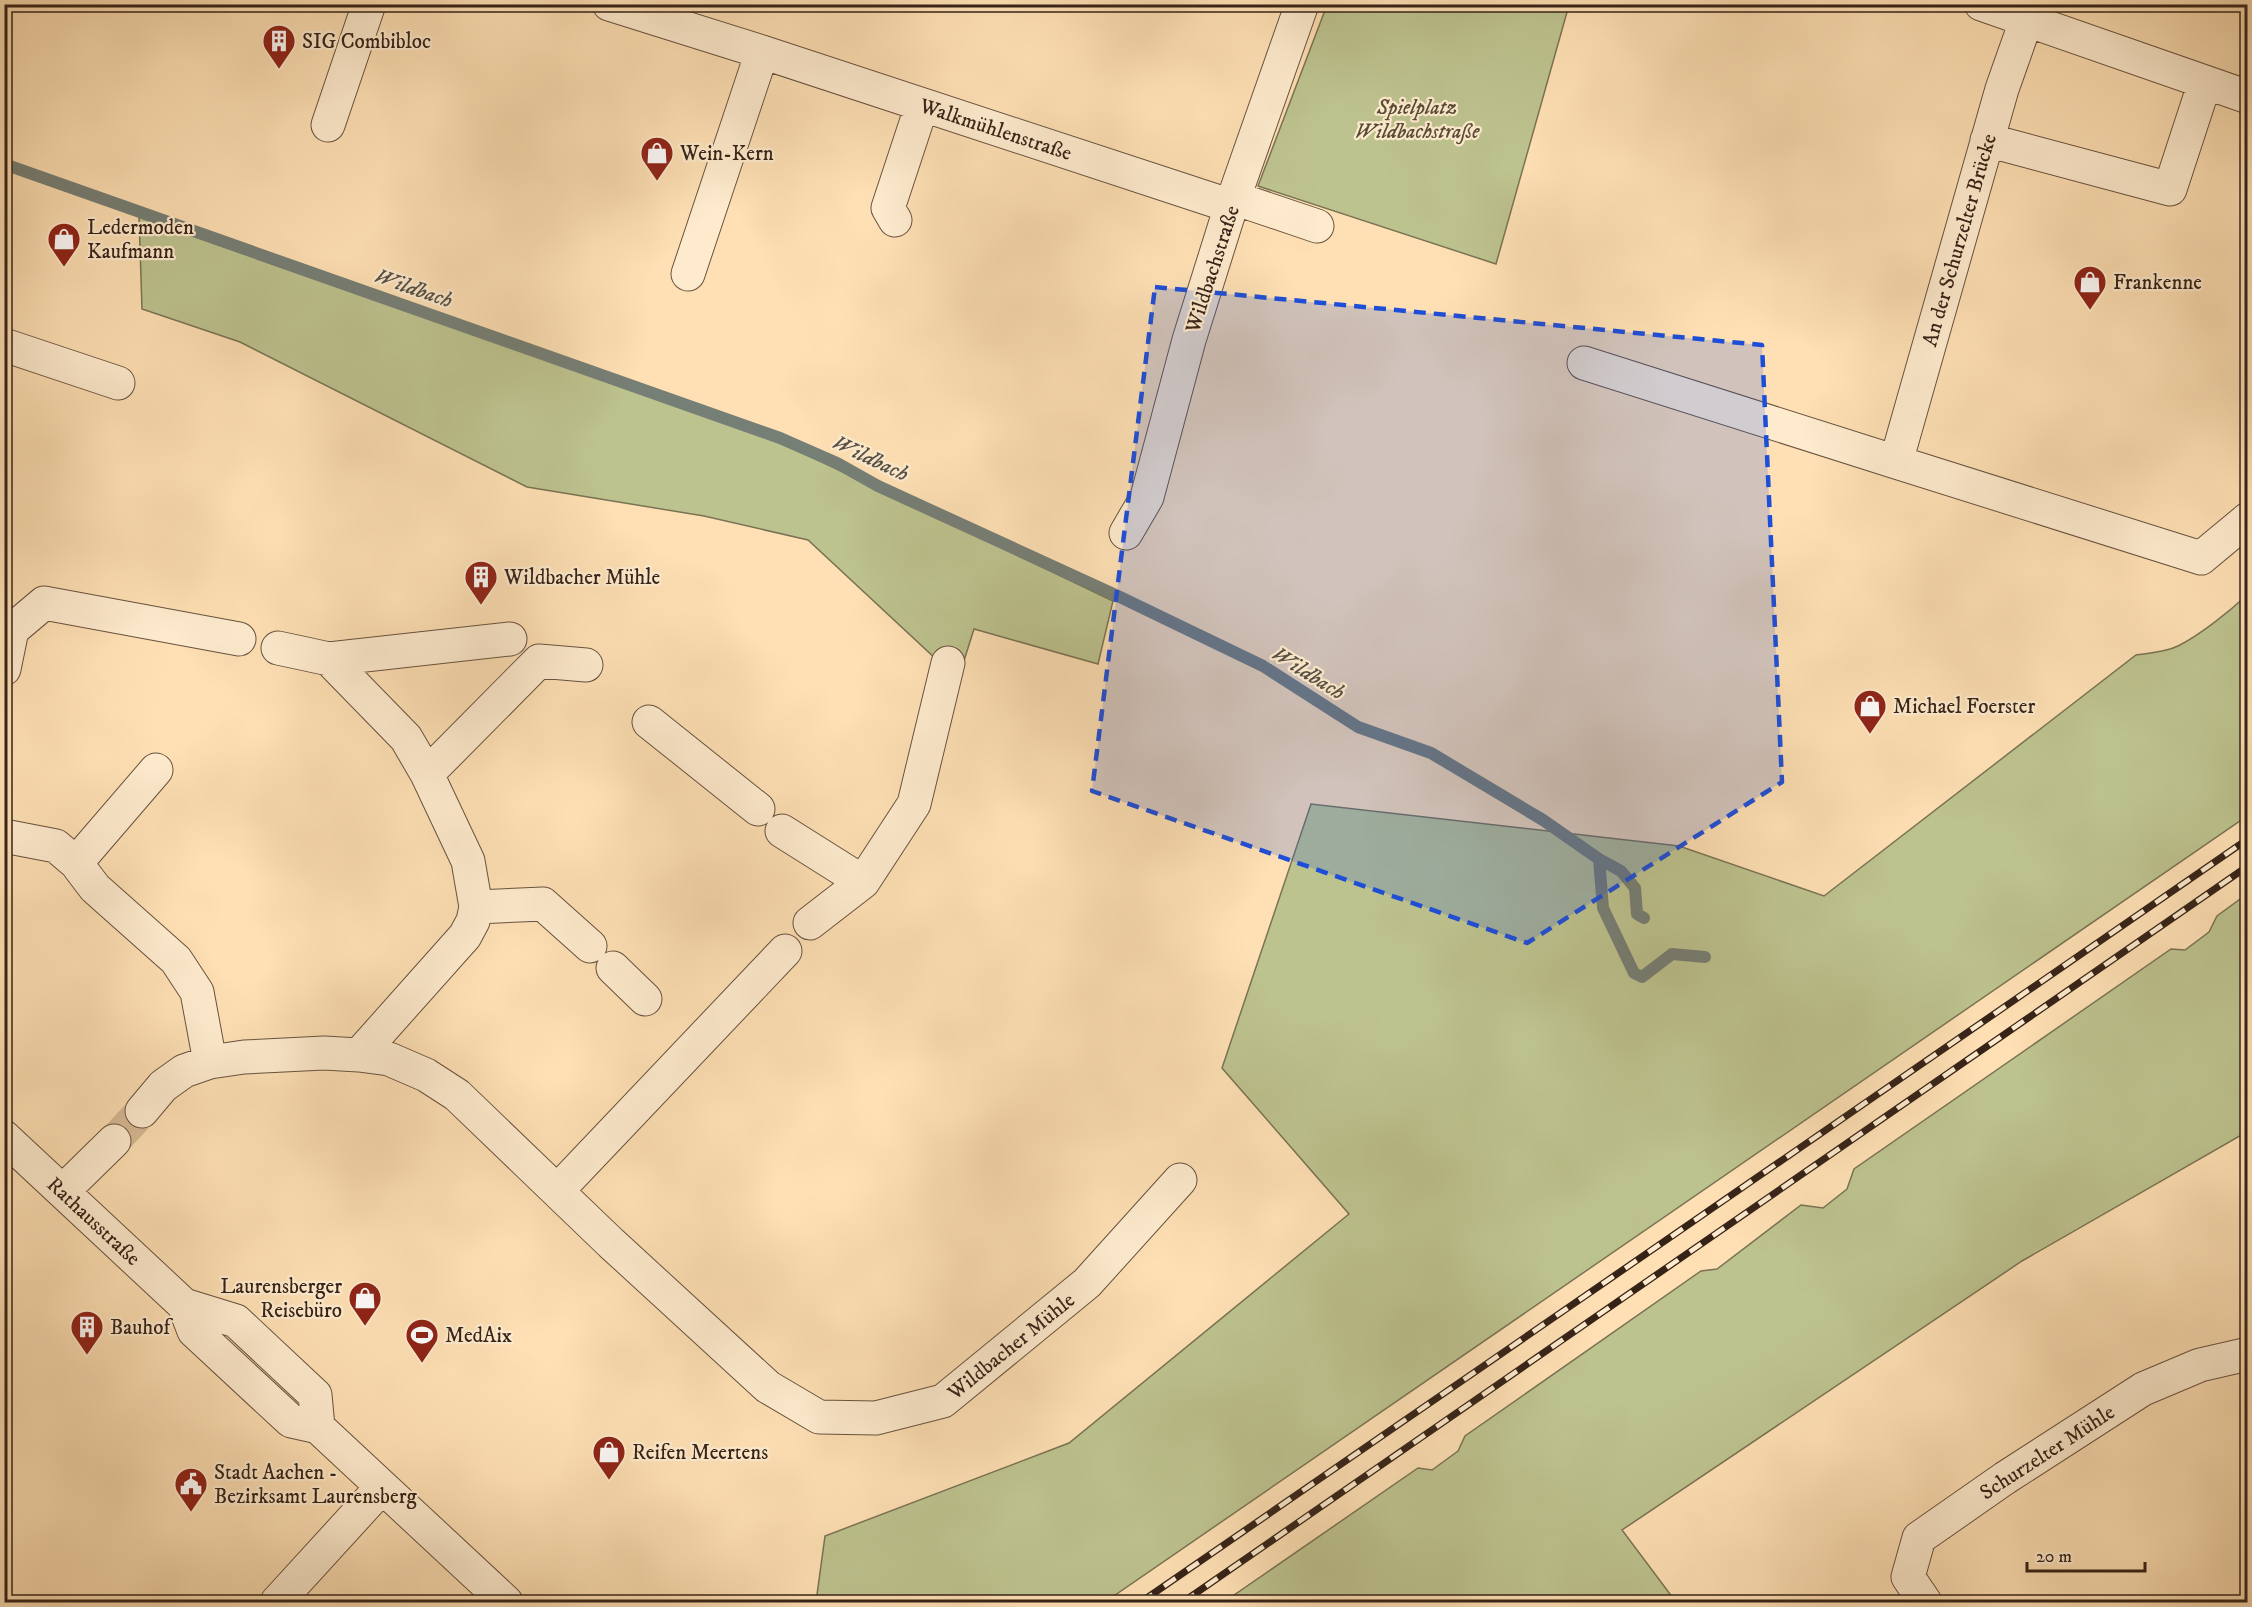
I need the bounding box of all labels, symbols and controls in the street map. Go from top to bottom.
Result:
building icon: SIG Combibloc [261,23,297,70]
place label: SIG Combibloc [302,29,431,55]
street label: Walkmühlenstraße [915,93,1075,167]
park label: Spielplatz Wildbachstraße [1355,95,1480,145]
street label: An der Schurzelter Brücke [1917,131,2003,350]
shop icon: Wein-Kern [639,135,675,182]
place label: Wein-Kern [679,141,774,167]
street label: Wildbachstraße [1180,202,1246,337]
place label: Ledermoden Kaufmann [87,215,194,265]
shop icon: Ledermoden Kaufmann [46,221,82,268]
water label: Wildbach [371,262,456,314]
shop icon: Frankenne [2072,264,2108,311]
place label: Frankenne [2113,270,2202,296]
water label: Wildbach [828,429,913,488]
building icon: Wildbacher Mühle [463,559,499,606]
place label: Wildbacher Mühle [503,565,661,591]
water label: Wildbach [1267,640,1350,706]
shop icon: Michael Foerster [1852,688,1888,735]
place label: Michael Foerster [1893,694,2035,720]
street label: Rathausstraße [41,1172,146,1272]
place label: Laurensberger Reisebüro [220,1274,342,1324]
shop icon: Laurensberger Reisebüro [347,1280,383,1327]
street label: Wildbacher Mühle [942,1287,1081,1407]
building icon: Bauhof [69,1309,105,1356]
place label: Bauhof [110,1315,173,1341]
sports icon: MedAix [404,1317,440,1364]
place label: MedAix [445,1323,512,1349]
street label: Schurzelter Mühle [1975,1399,2120,1506]
shop icon: Reifen Meertens [591,1434,627,1481]
place label: Reifen Meertens [632,1440,768,1466]
place label: Stadt Aachen - Bezirksamt Laurensberg [214,1460,417,1510]
public building icon: Stadt Aachen - Bezirksamt Laurensberg [173,1466,209,1513]
scale bar [2027,1535,2146,1573]
text: 20 m [2036,1546,2072,1568]

